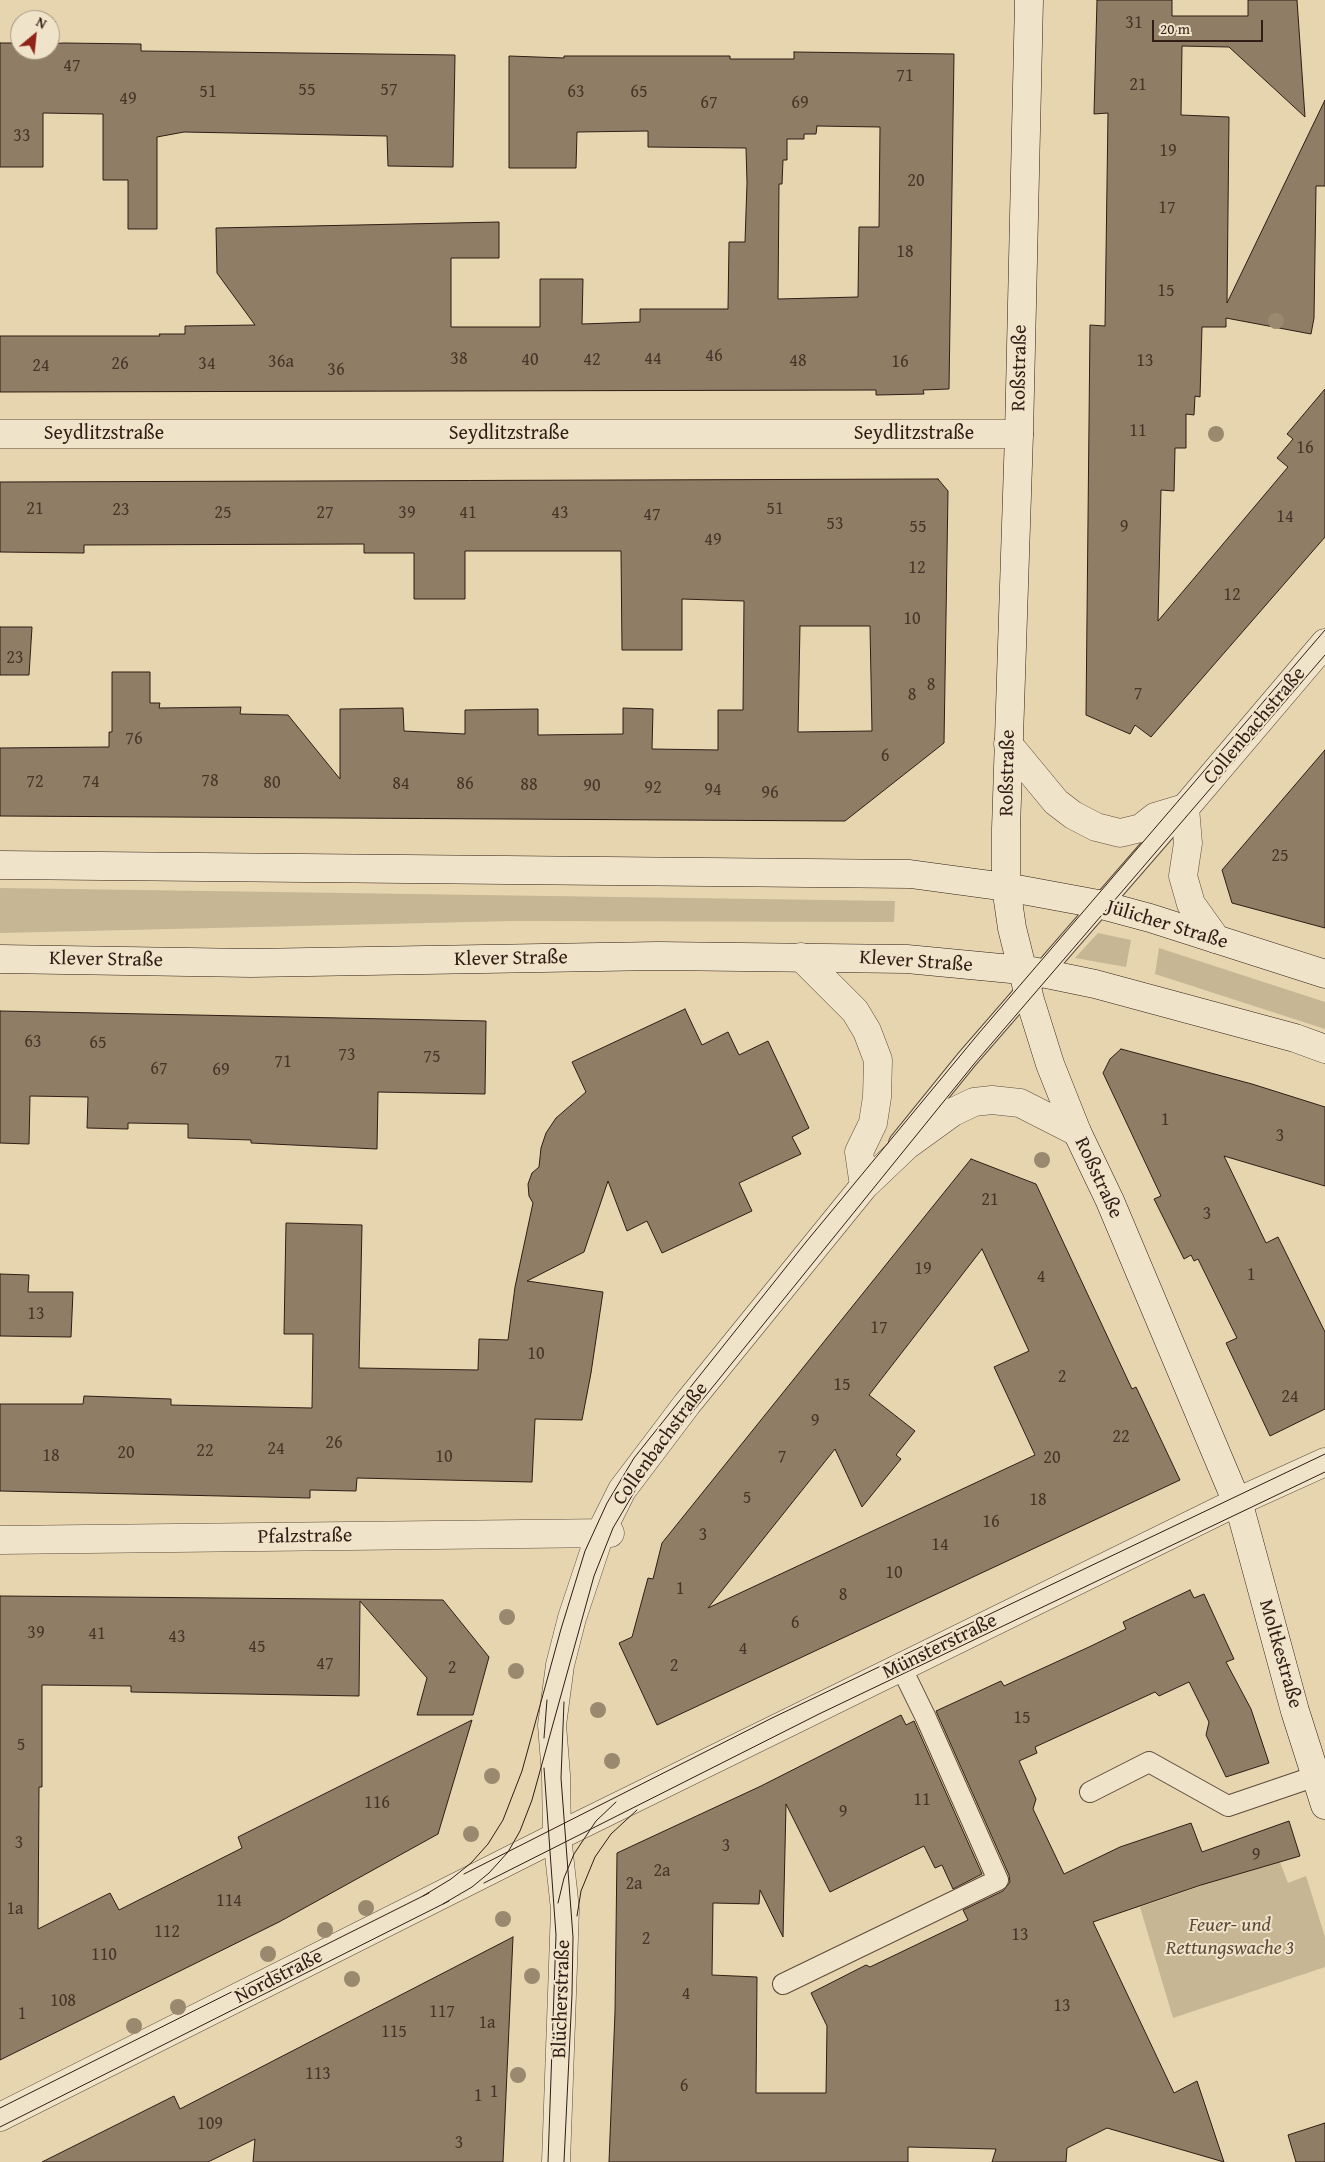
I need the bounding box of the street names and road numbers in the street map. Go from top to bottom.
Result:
street label: Roßstraße [1007,324,1033,412]
street label: Seydlitzstraße [44,422,164,446]
street label: Seydlitzstraße [449,422,569,446]
street label: Seydlitzstraße [854,422,974,446]
street label: Collenbachstraße [1199,662,1311,790]
street label: Roßstraße [995,729,1021,817]
street label: Jülicher Straße [1103,895,1231,955]
street label: Klever Straße [454,946,568,972]
street label: Klever Straße [858,946,974,978]
street label: Klever Straße [49,947,163,973]
street label: Roßstraße [1069,1133,1127,1223]
street label: Collenbachstraße [608,1378,714,1510]
street label: Pfalzstraße [257,1524,353,1550]
street label: Moltkestraße [1253,1597,1307,1711]
street label: Münsterstraße [879,1609,1001,1685]
street label: Blücherstraße [548,1939,576,2059]
street label: Nordstraße [231,1945,327,2009]

